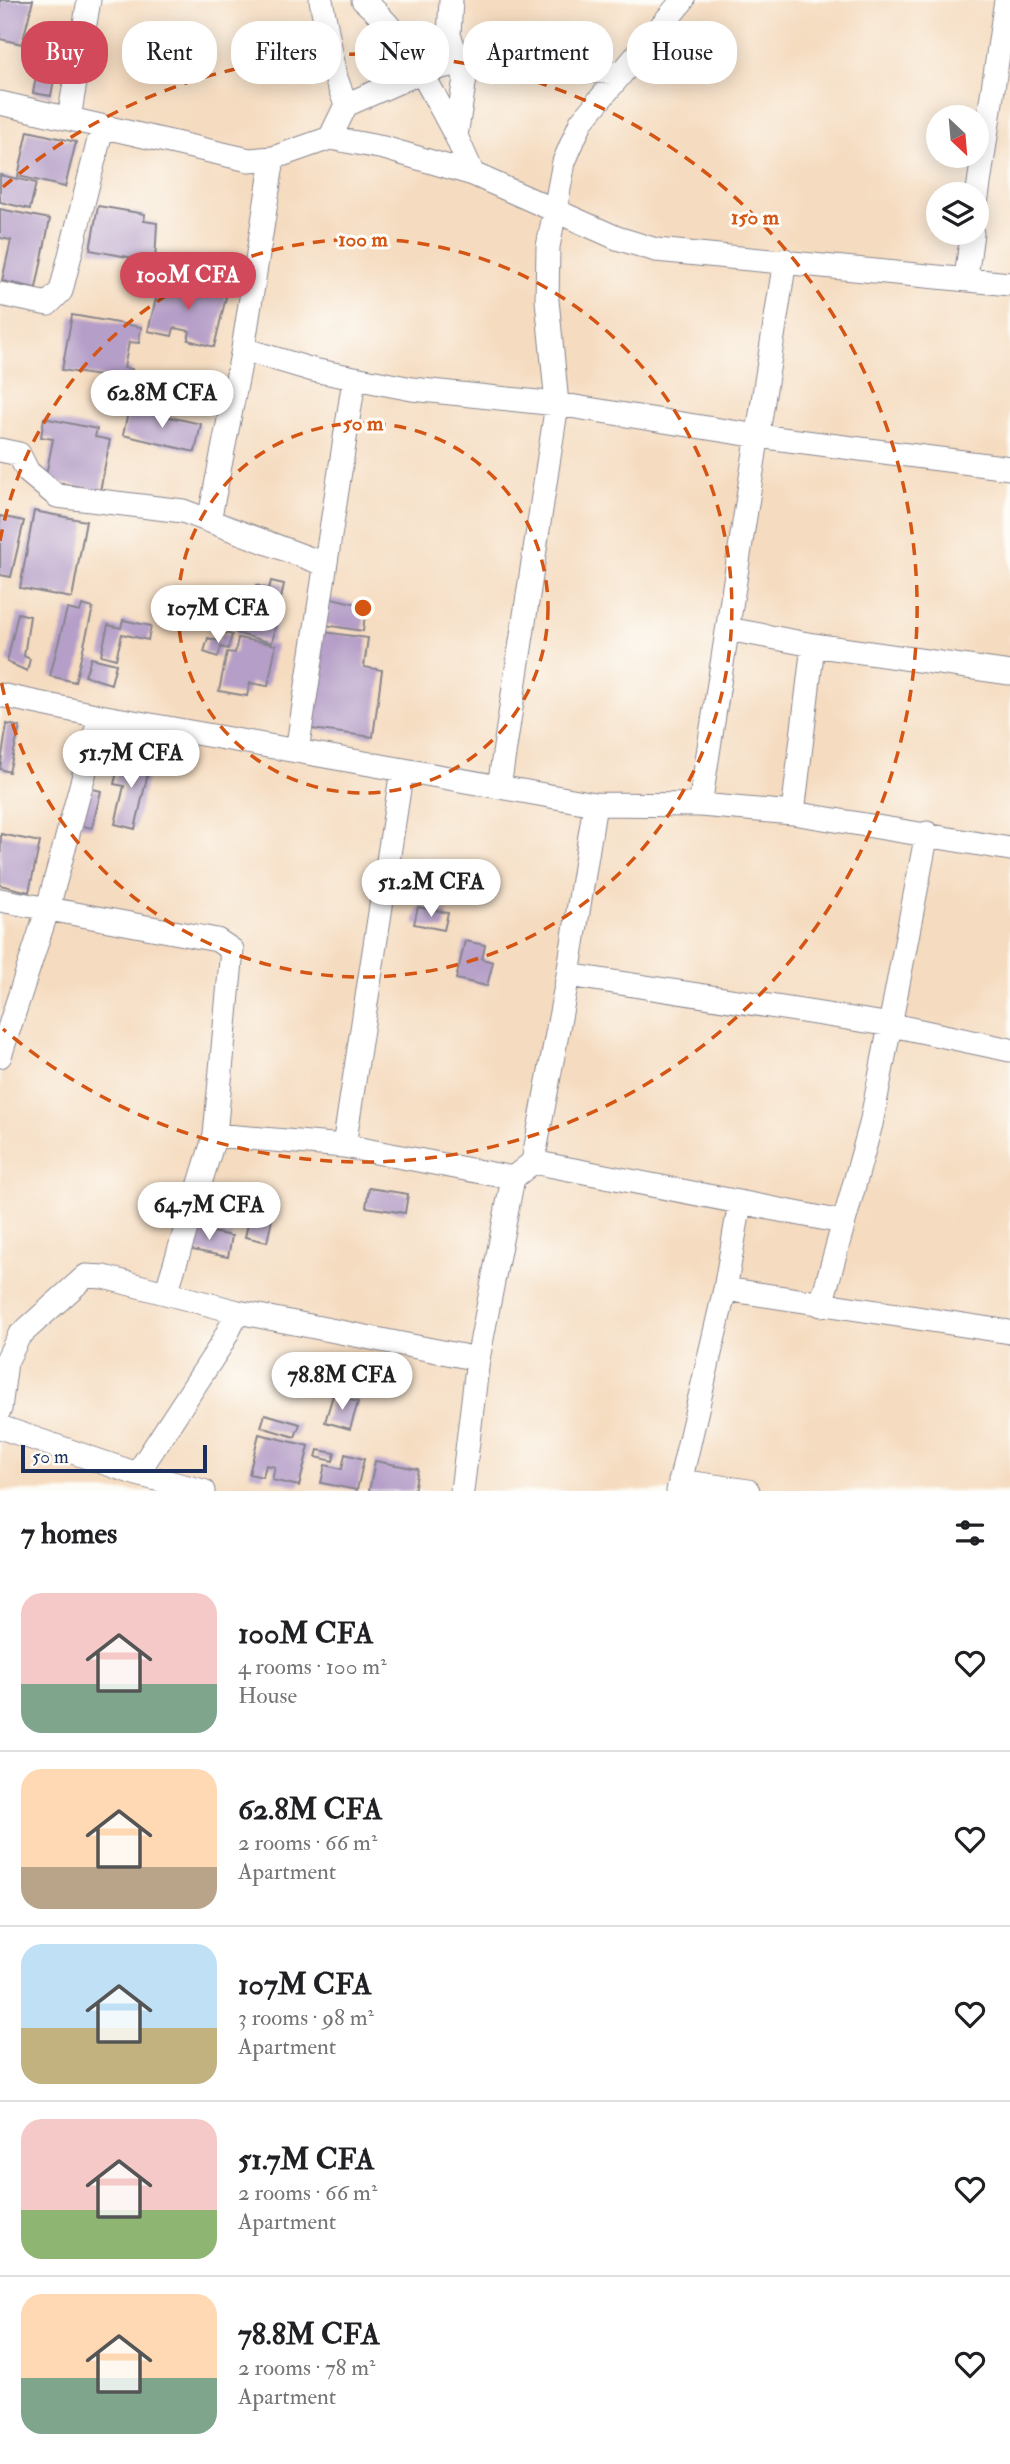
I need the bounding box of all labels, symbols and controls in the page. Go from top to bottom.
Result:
chip: Buy [21,21,108,84]
chip: Rent [122,21,217,84]
chip: Filters [231,21,341,84]
chip: New [355,21,449,84]
chip: Apartment [463,21,613,84]
chip: House [627,21,737,84]
north arrow [926,105,989,168]
map controls [926,105,989,245]
button: layers [926,182,989,245]
text: 150 m [731,204,780,231]
text: 100 m [338,226,389,253]
pin: 100M CFA [116,252,260,312]
text: 100M CFA [136,260,240,289]
pin: 62.8M CFA [82,370,242,430]
text: 62.8M CFA [107,378,217,407]
text: 50 m [343,410,384,437]
pin: 107M CFA [146,586,290,645]
text: 107M CFA [167,593,269,622]
centre of rings [351,596,375,620]
pin: 51.7M CFA [51,730,211,790]
text: 51.7M CFA [79,738,183,767]
pin: 51.2M CFA [351,860,511,919]
text: 51.2M CFA [378,867,484,896]
pin: 64.7M CFA [129,1182,289,1242]
text: 64.7M CFA [154,1190,264,1219]
pin: 78.8M CFA [262,1352,422,1412]
text: 78.8M CFA [288,1360,396,1389]
scale bar [21,1442,206,1474]
text: 50 m [32,1445,69,1469]
icon: filters [951,1514,989,1552]
text: 7 homes [21,1515,117,1552]
text: 100M CFA [238,1615,374,1652]
icon: home [77,1621,161,1705]
icon: heart [951,1644,989,1682]
text: 4 rooms · 100 m² [238,1652,387,1681]
text: House [238,1681,297,1710]
text: 62.8M CFA [238,1791,382,1828]
icon: home [77,1797,161,1881]
icon: heart [951,1820,989,1858]
text: 2 rooms · 66 m² [238,1828,377,1857]
text: Apartment [238,1857,336,1886]
text: 107M CFA [238,1966,372,2003]
icon: home [77,1972,161,2056]
icon: heart [951,1995,989,2033]
text: 3 rooms · 98 m² [238,2003,374,2032]
text: Apartment [238,2032,336,2061]
text: 51.7M CFA [238,2141,375,2178]
icon: home [77,2147,161,2231]
icon: heart [951,2170,989,2208]
text: 2 rooms · 66 m² [238,2178,377,2207]
text: Apartment [238,2207,336,2236]
text: 78.8M CFA [238,2316,380,2353]
icon: home [77,2322,161,2406]
icon: heart [951,2345,989,2383]
text: 2 rooms · 78 m² [238,2353,376,2382]
text: Apartment [238,2382,336,2411]

